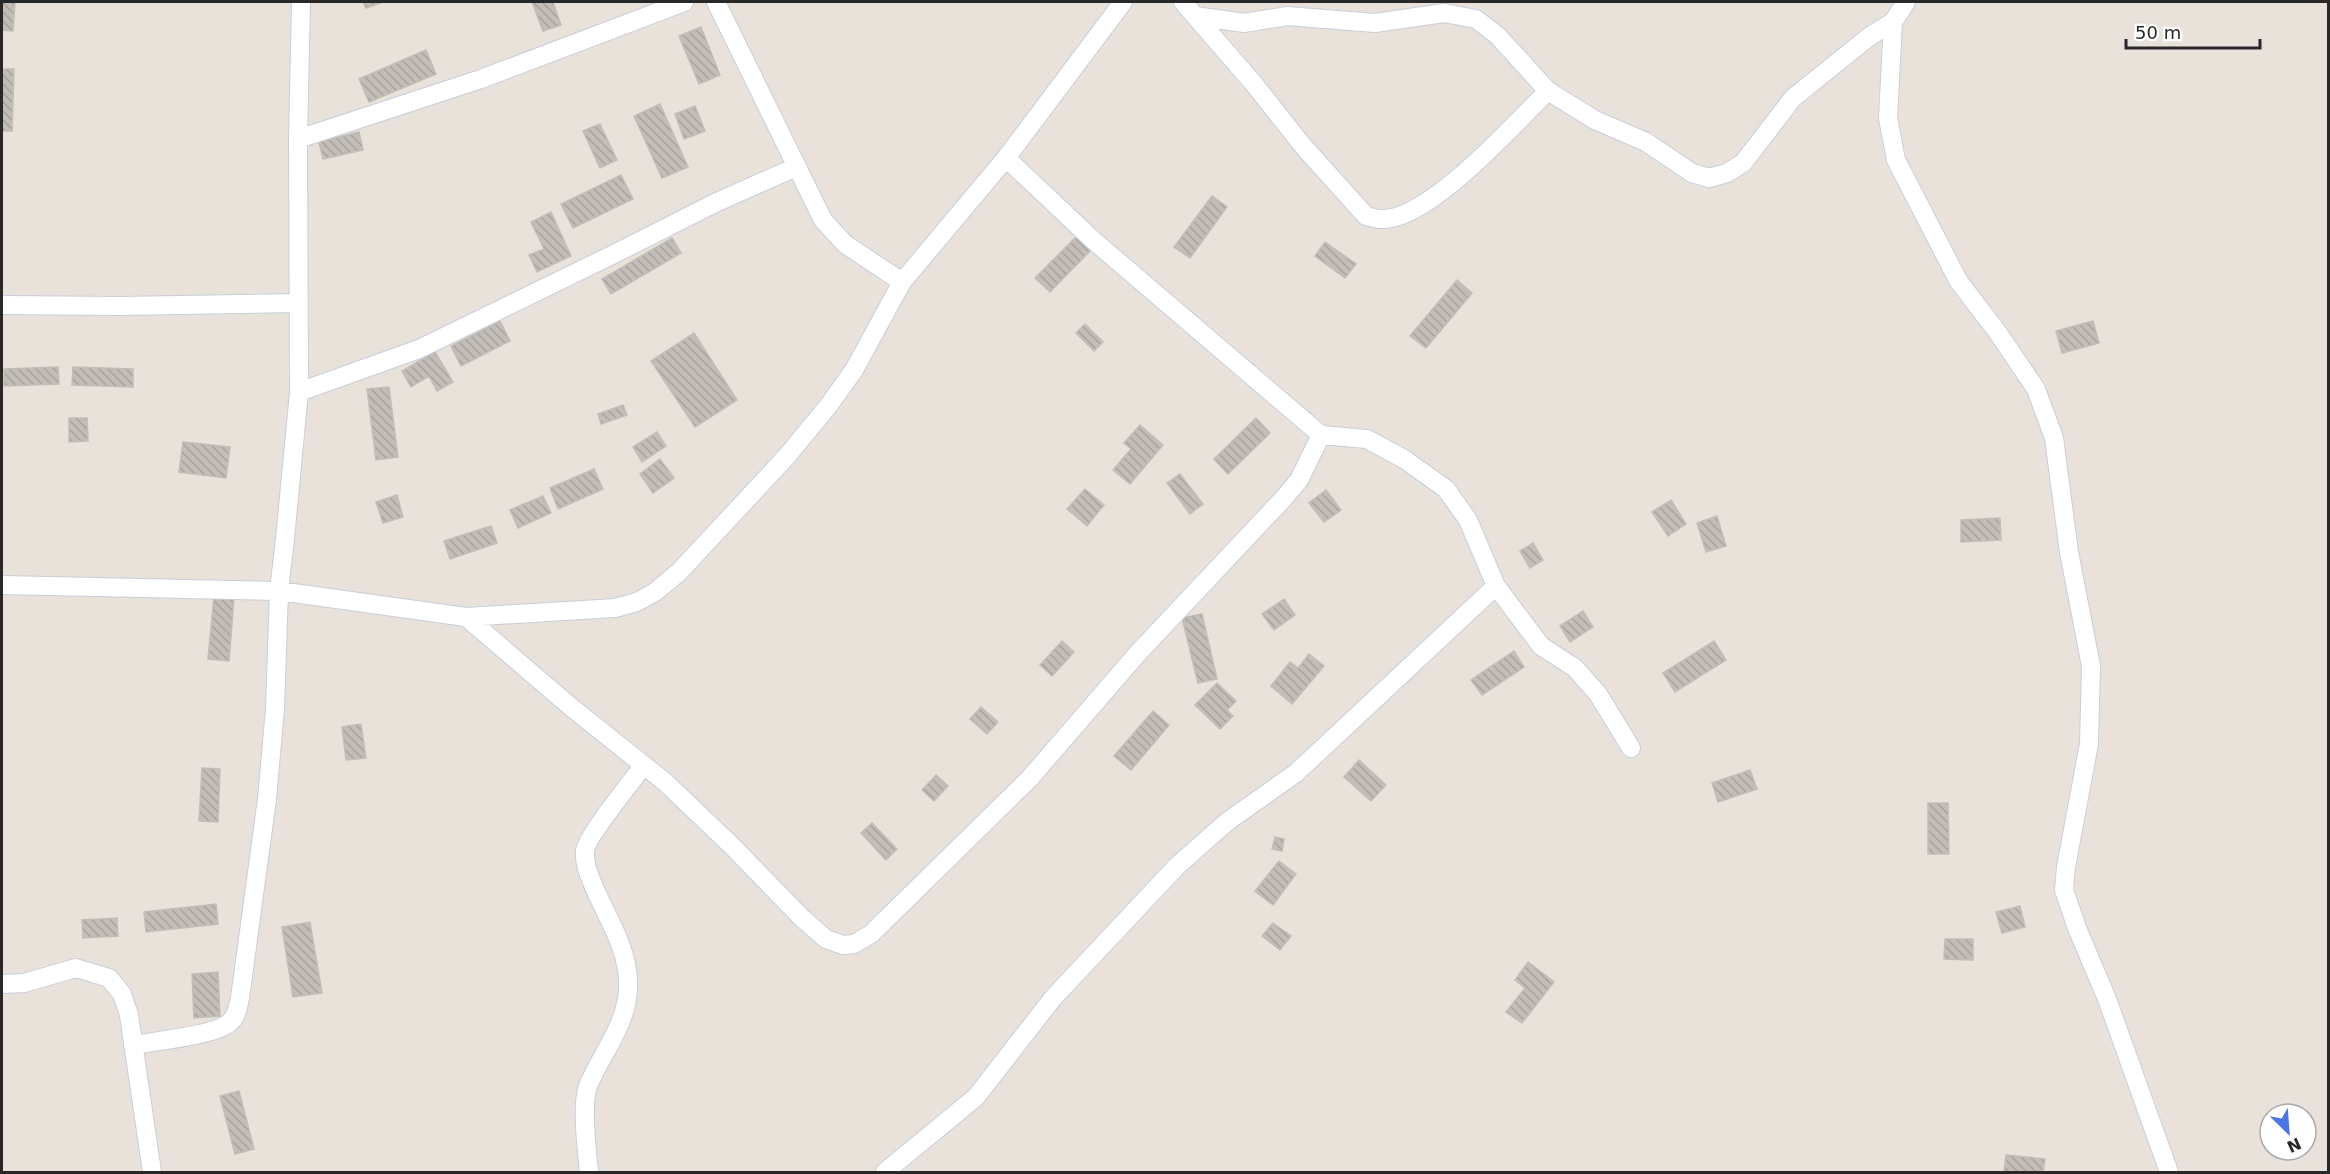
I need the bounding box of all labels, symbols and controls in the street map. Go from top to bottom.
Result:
scale bar [2126,12,2260,50]
text: 50 m [2135,22,2181,43]
north arrow [2258,1102,2318,1162]
text: N [2284,1134,2304,1157]

